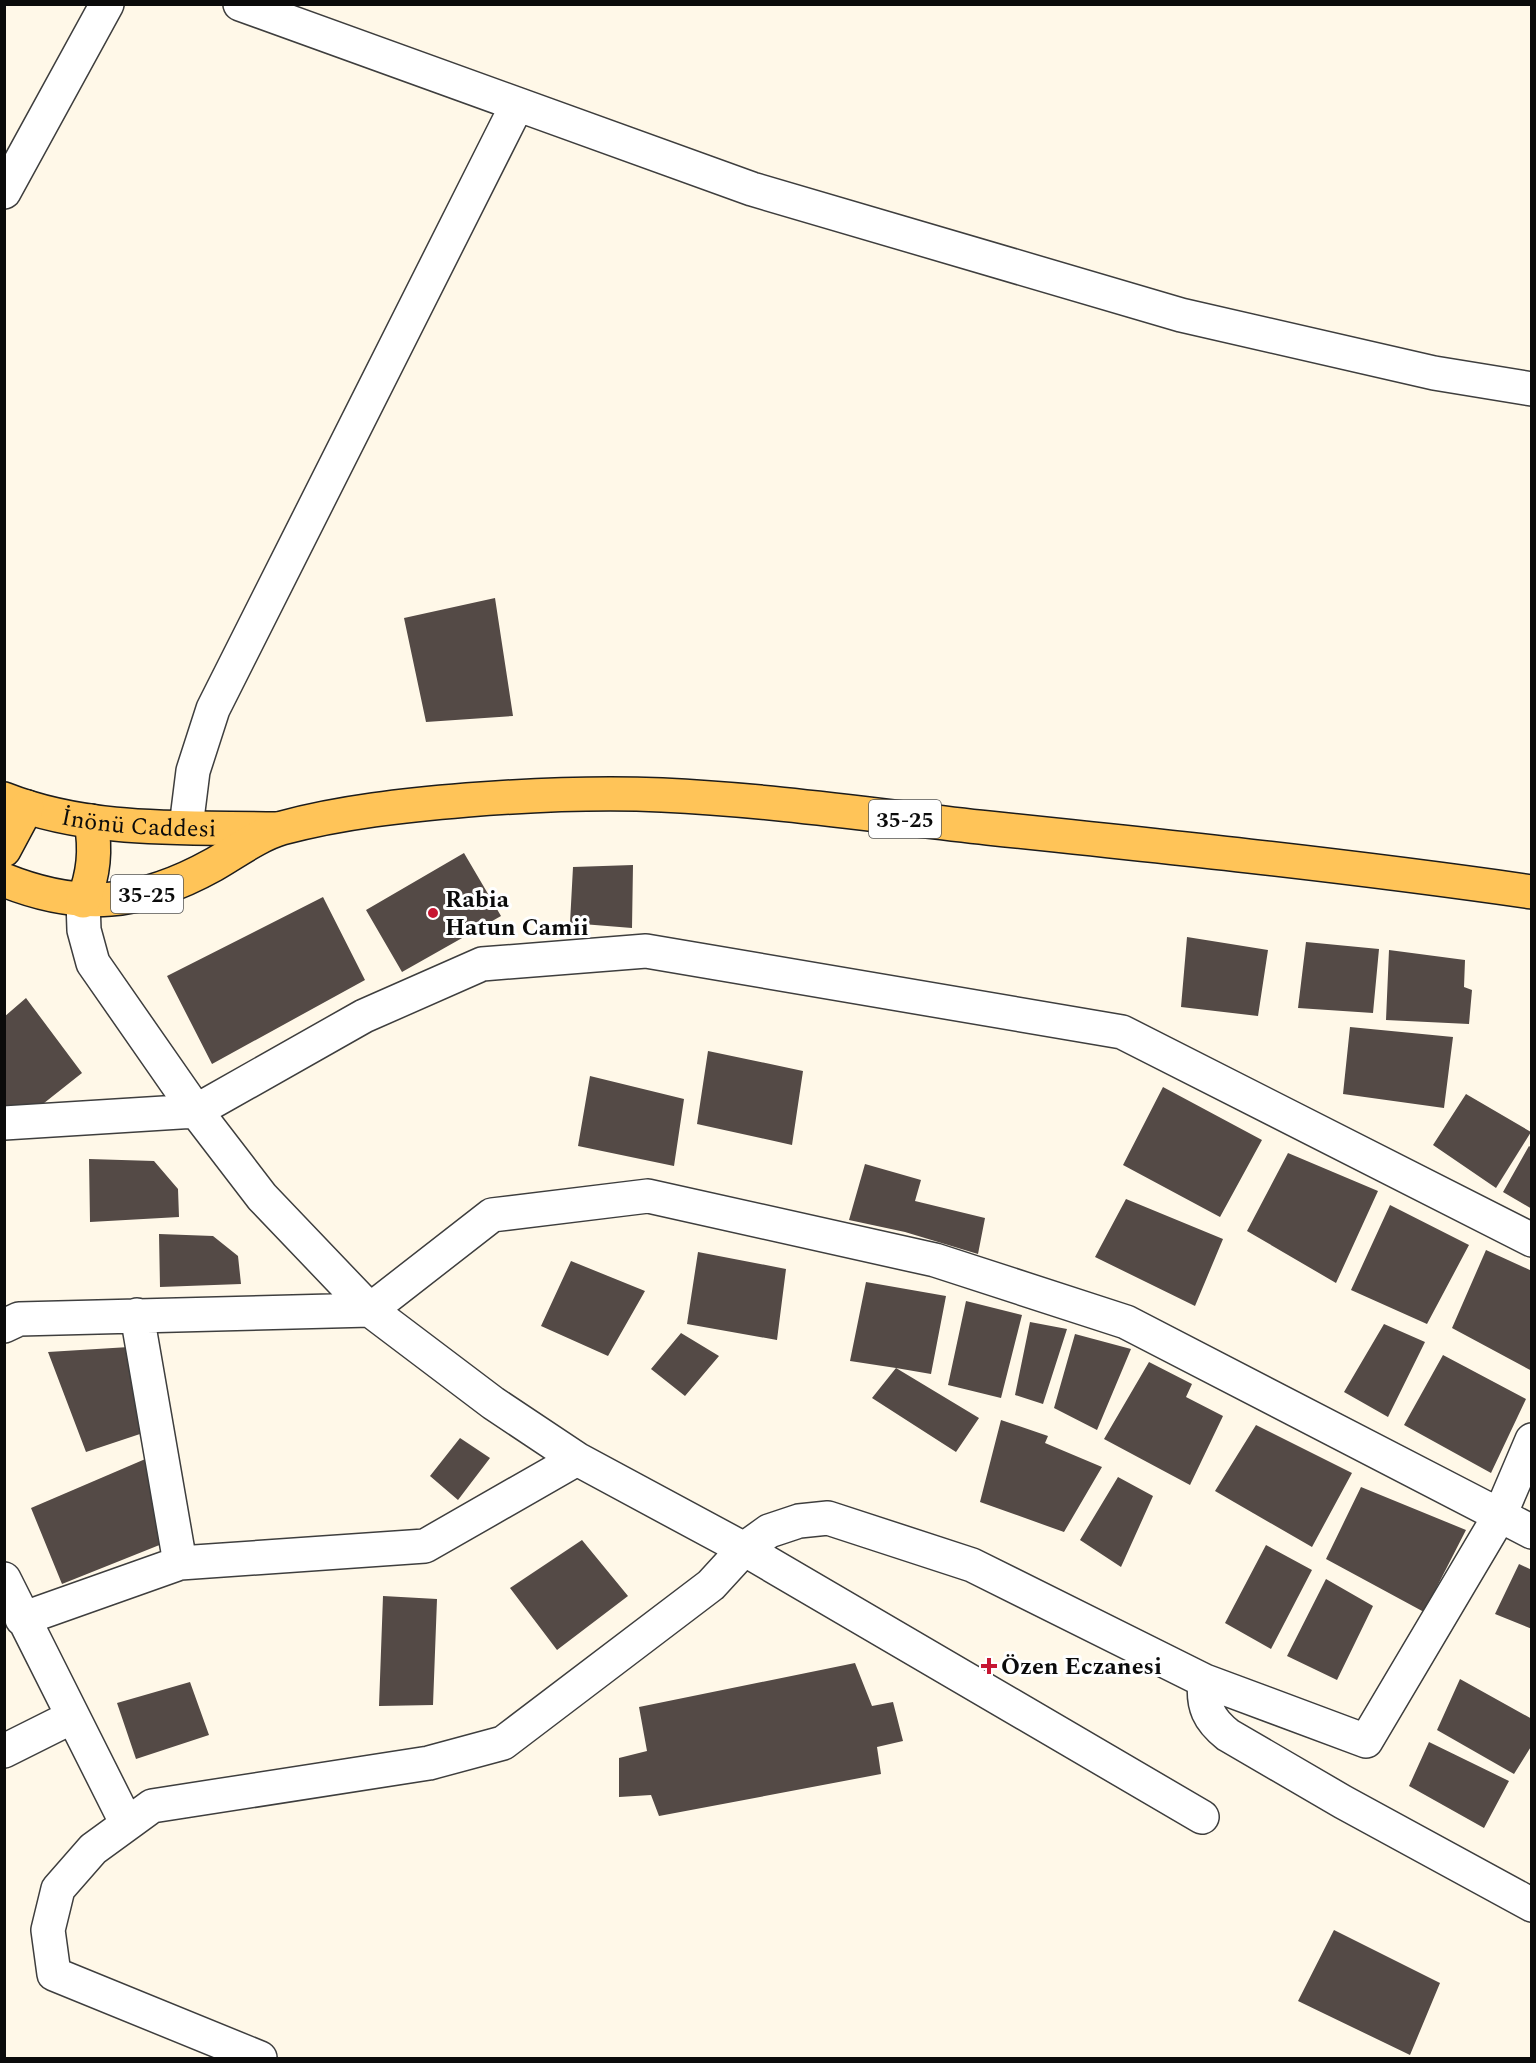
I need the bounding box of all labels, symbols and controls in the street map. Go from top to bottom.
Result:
street label: İnönü Caddesi [58,799,217,847]
road number: 35-25 [869,800,941,838]
road number: 35-25 [111,875,183,913]
place label: Rabia Hatun Camii [445,882,589,946]
marker: Rabia Hatun Camii [426,906,440,920]
place label: Özen Eczanesi [1001,1649,1162,1685]
marker: Özen Eczanesi [982,1659,996,1673]

